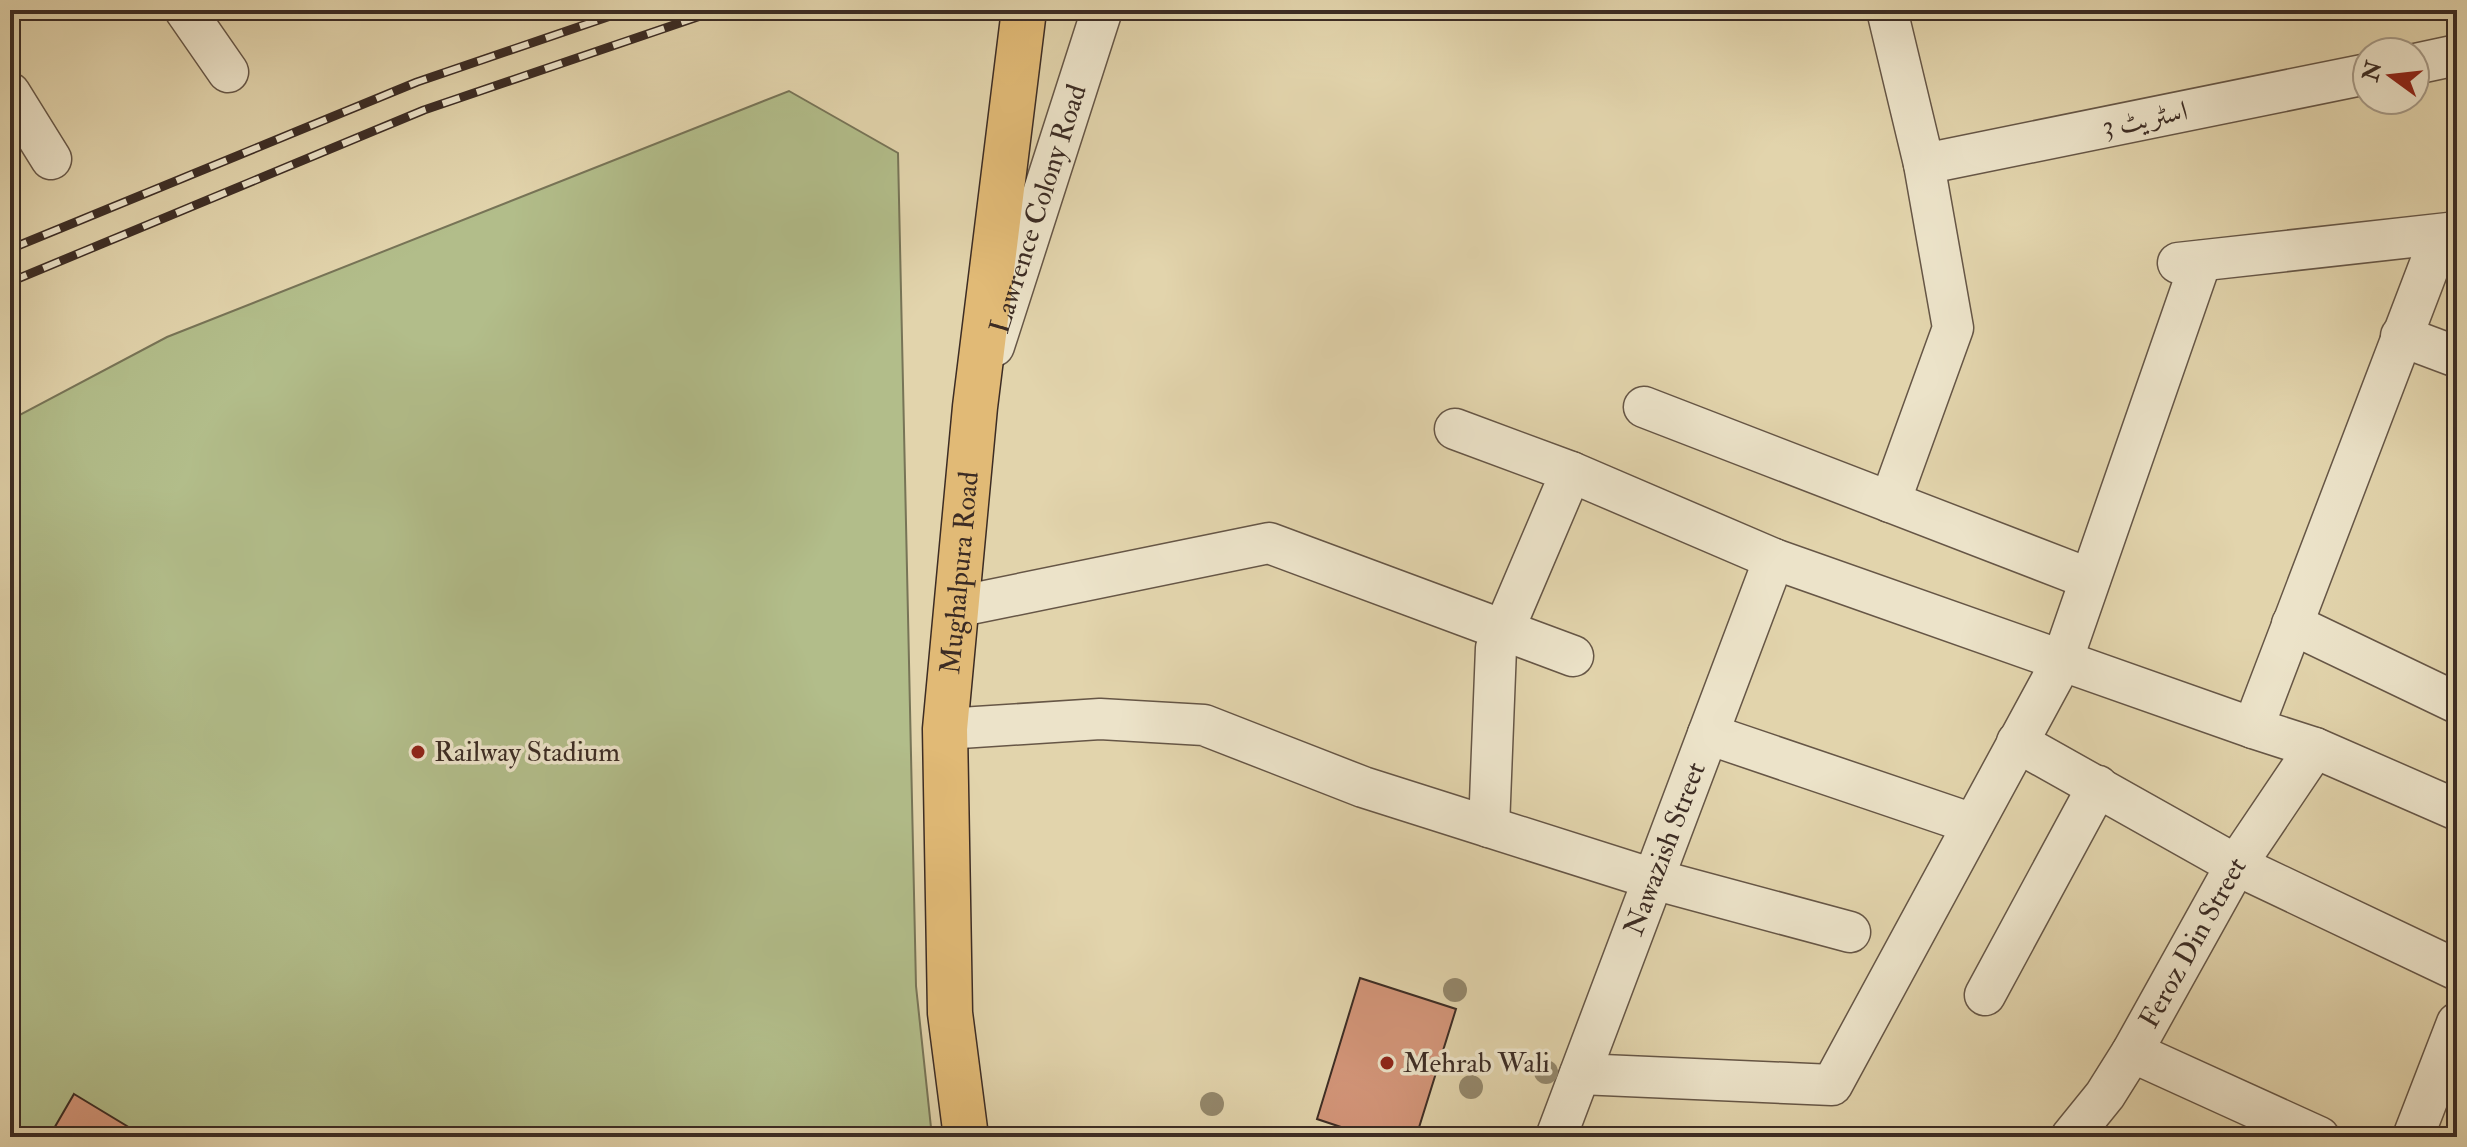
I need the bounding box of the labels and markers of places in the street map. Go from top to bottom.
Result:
place label: Railway Stadium [434,735,620,770]
marker: Railway Stadium [409,743,427,761]
place label: Mehrab Wali [1403,1046,1550,1081]
marker: Mehrab Wali [1378,1054,1396,1072]

